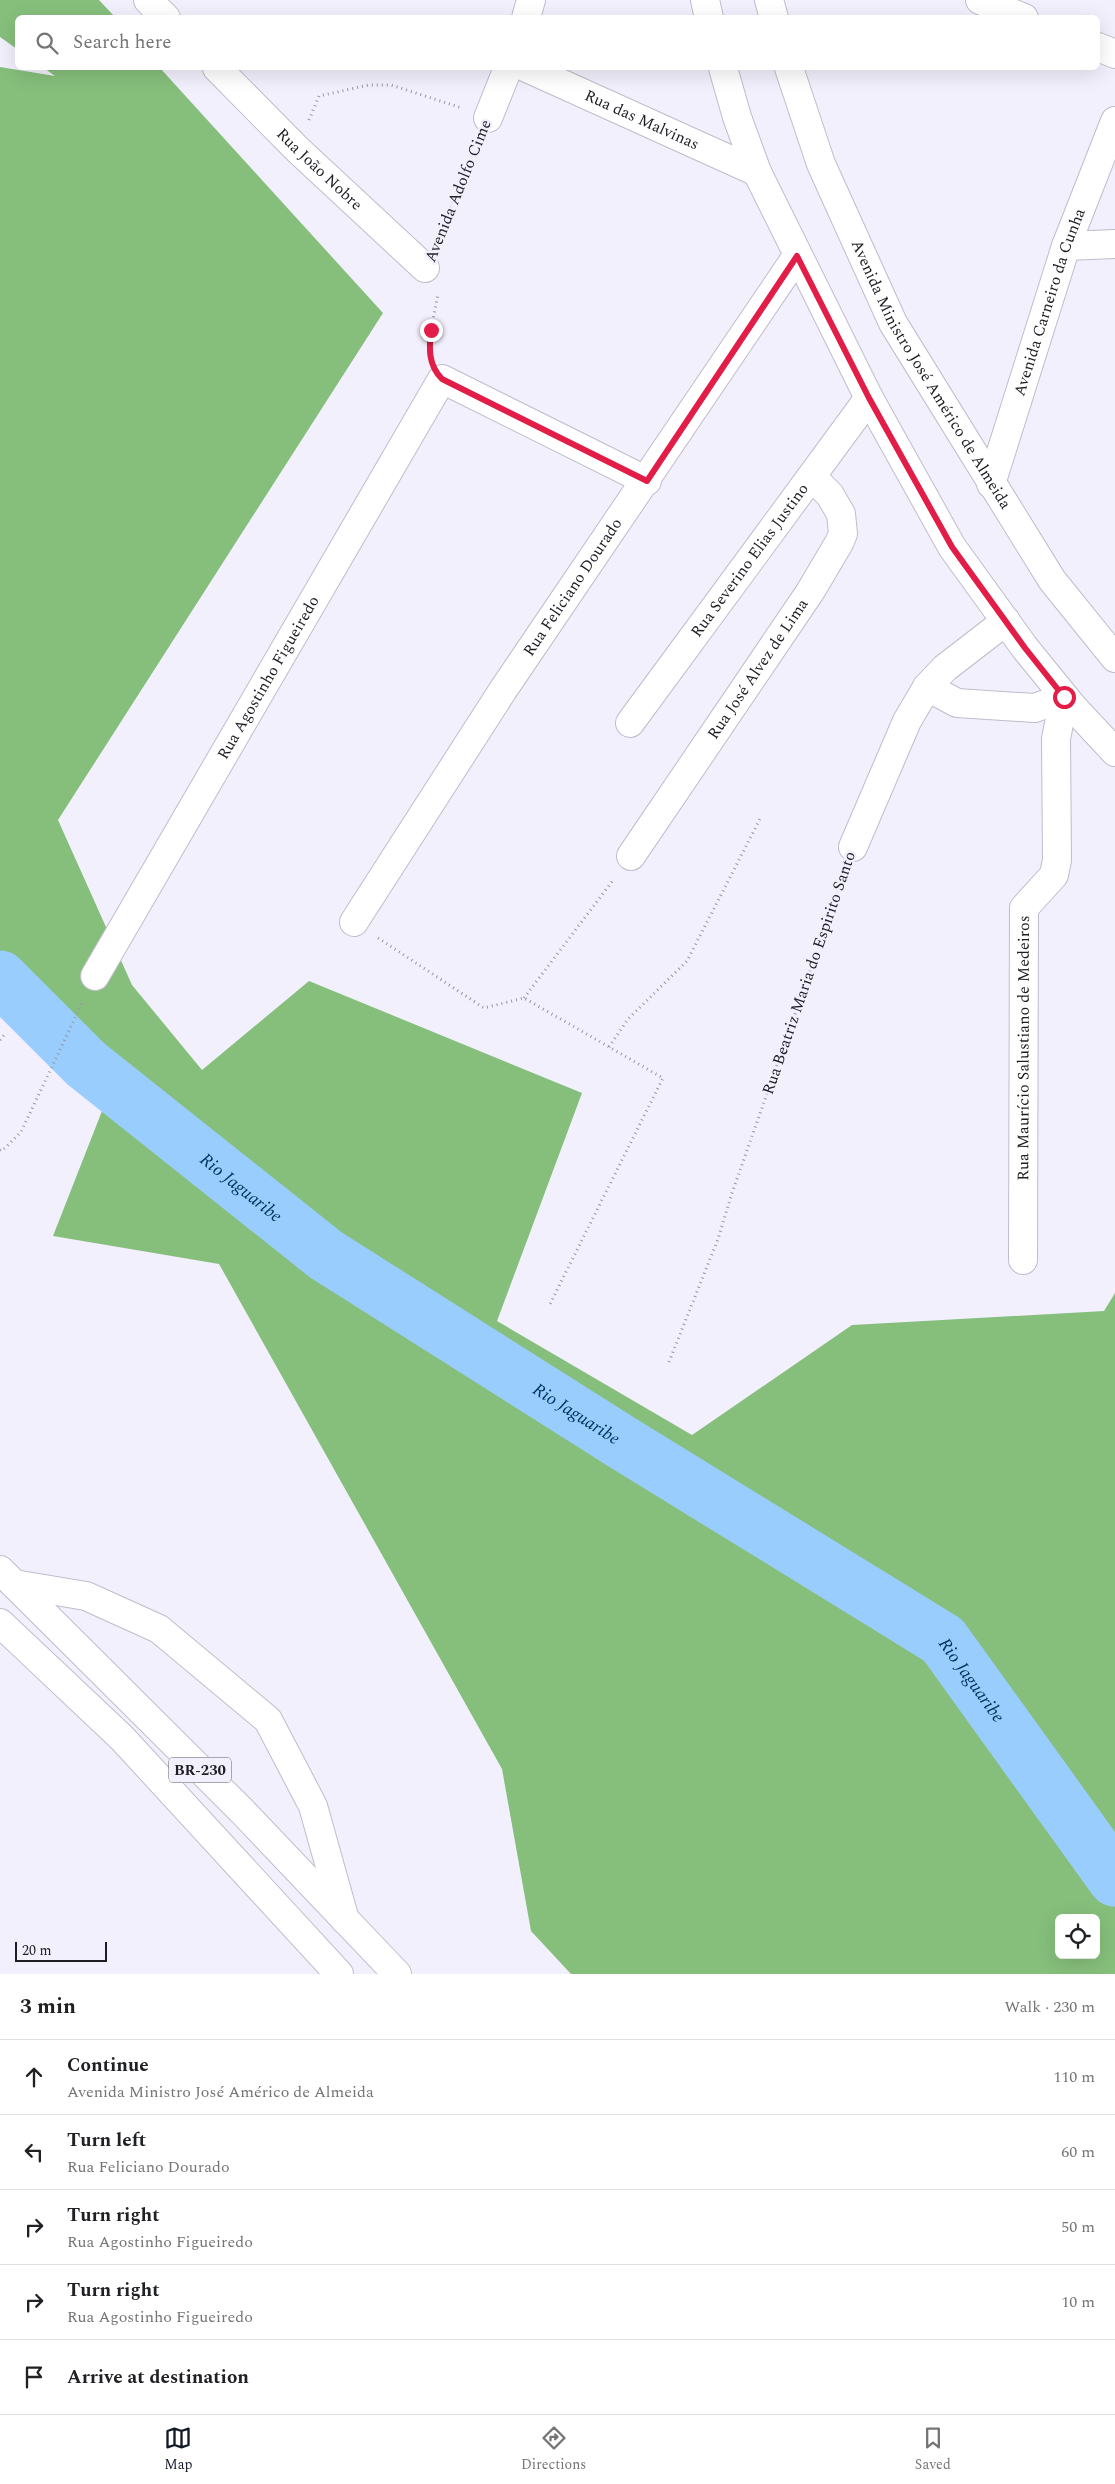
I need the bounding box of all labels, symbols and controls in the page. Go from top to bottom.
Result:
search box [15,15,1100,70]
text: Search here [73,28,172,57]
icon: search [33,29,61,57]
street label: Rua das Malvinas [581,84,703,156]
street label: Avenida Adolfo Cime [418,116,498,266]
street label: Rua João Nobre [271,123,368,216]
street label: Avenida Carneiro da Cunha [1007,204,1092,399]
street label: Avenida Ministro José Américo de Almeida [845,236,1017,514]
route end [420,319,443,342]
street label: Rua Severino Elias Justino [685,478,814,642]
street label: Rua Feliciano Dourado [517,513,628,661]
street label: Rua Agostinho Figueiredo [211,591,325,764]
street label: Rua José Alvez de Lima [701,593,814,744]
route start [1053,686,1076,709]
street label: Rua Beatriz Maria do Espirito Santo [756,848,862,1098]
street label: Rua Maurício Salustiano de Medeiros [1011,915,1036,1181]
water label: Rio Jaguaribe [194,1146,288,1229]
water label: Rio Jaguaribe [528,1376,626,1452]
water label: Rio Jaguaribe [932,1632,1012,1728]
road number: BR-230 [169,1758,231,1782]
map controls [1055,1914,1100,1959]
button: locate [1055,1914,1100,1959]
scale bar [15,1939,108,1962]
text: 20 m [22,1940,52,1961]
text: 3 min [20,1991,76,2023]
text: Walk · 230 m [1004,1995,1095,2019]
text: Continue [67,2051,149,2080]
icon: ahead [20,2063,48,2091]
text: 110 m [1053,2065,1095,2089]
text: Avenida Ministro José Américo de Almeida [67,2080,374,2104]
text: Turn left [67,2126,146,2155]
icon: left [20,2138,48,2166]
text: 60 m [1061,2140,1095,2164]
text: Rua Feliciano Dourado [67,2155,230,2179]
text: Turn right [67,2201,160,2230]
icon: right [20,2213,48,2241]
text: 50 m [1061,2215,1095,2239]
text: Rua Agostinho Figueiredo [67,2230,253,2254]
text: Turn right [67,2276,160,2305]
icon: right [20,2288,48,2316]
text: 10 m [1061,2290,1095,2314]
text: Rua Agostinho Figueiredo [67,2305,253,2329]
icon: arrive [20,2363,48,2391]
text: Arrive at destination [67,2363,249,2392]
tab: Map [164,2424,192,2475]
tab: Directions [521,2424,586,2475]
tab: Saved [915,2424,951,2475]

